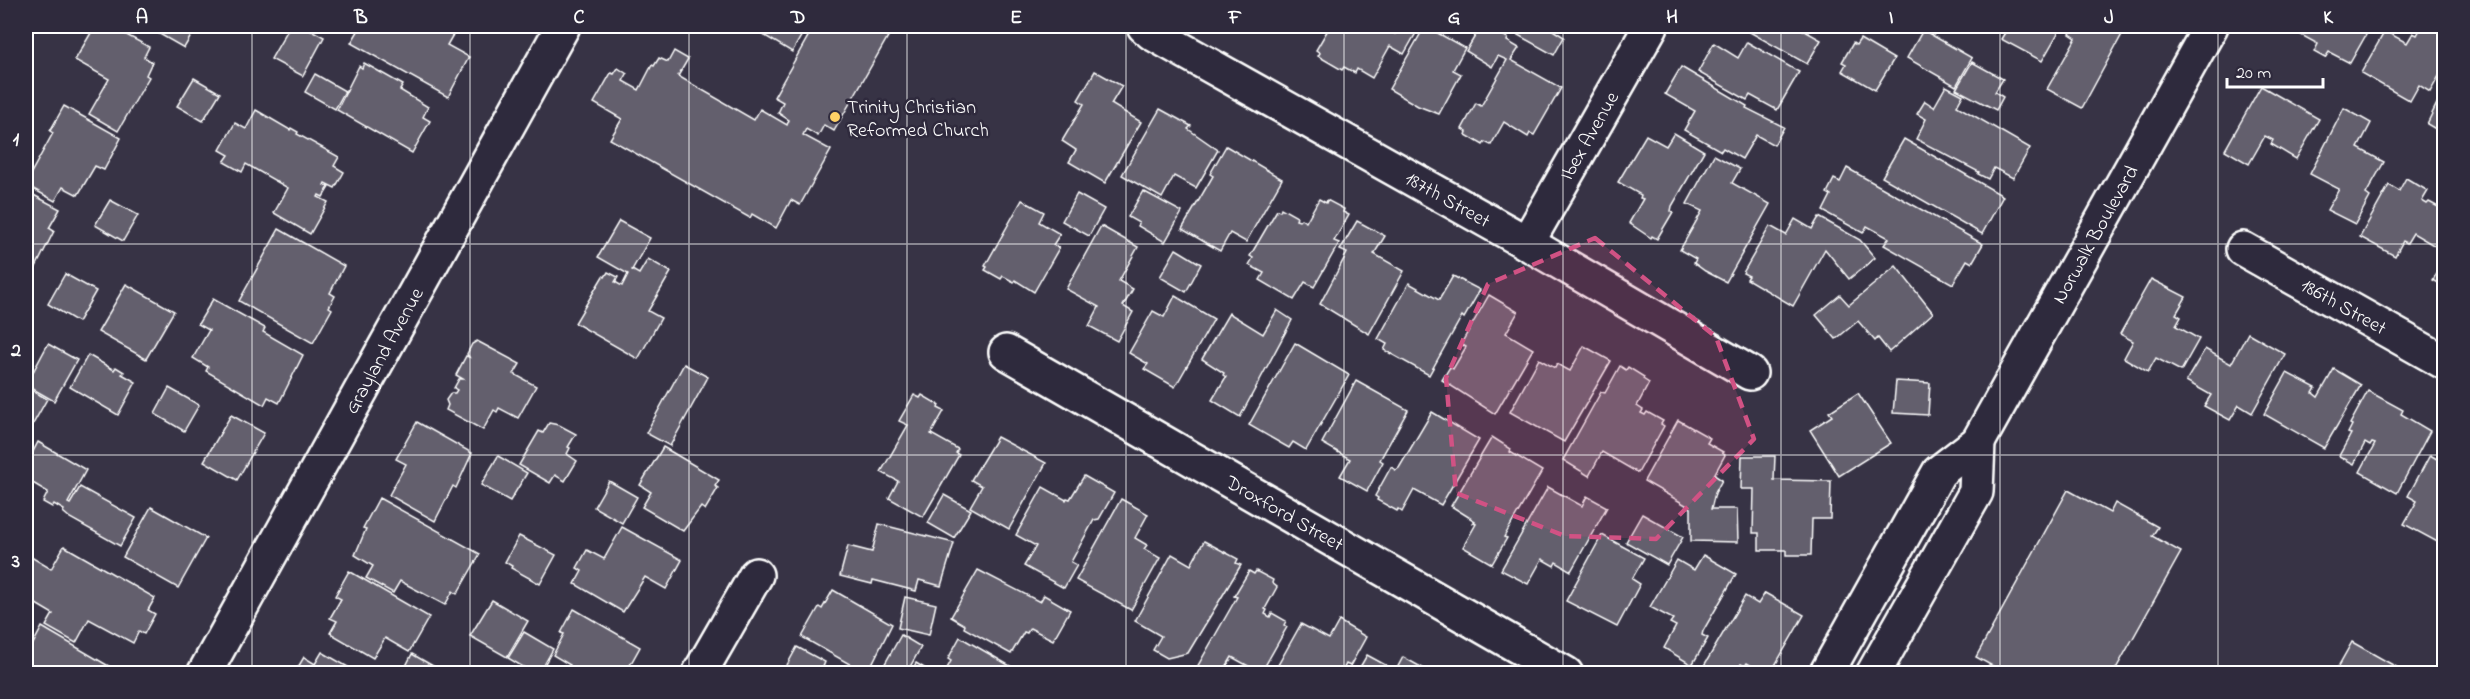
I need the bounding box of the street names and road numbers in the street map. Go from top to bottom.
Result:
street label: Ibex Avenue [1554,87,1628,186]
street label: Norwalk Boulevard [2046,161,2147,310]
street label: 187th Street [1399,165,1495,237]
street label: 186th Street [2295,272,2391,344]
street label: Grayland Avenue [339,283,432,420]
street label: Droxford Street [1219,469,1348,560]

